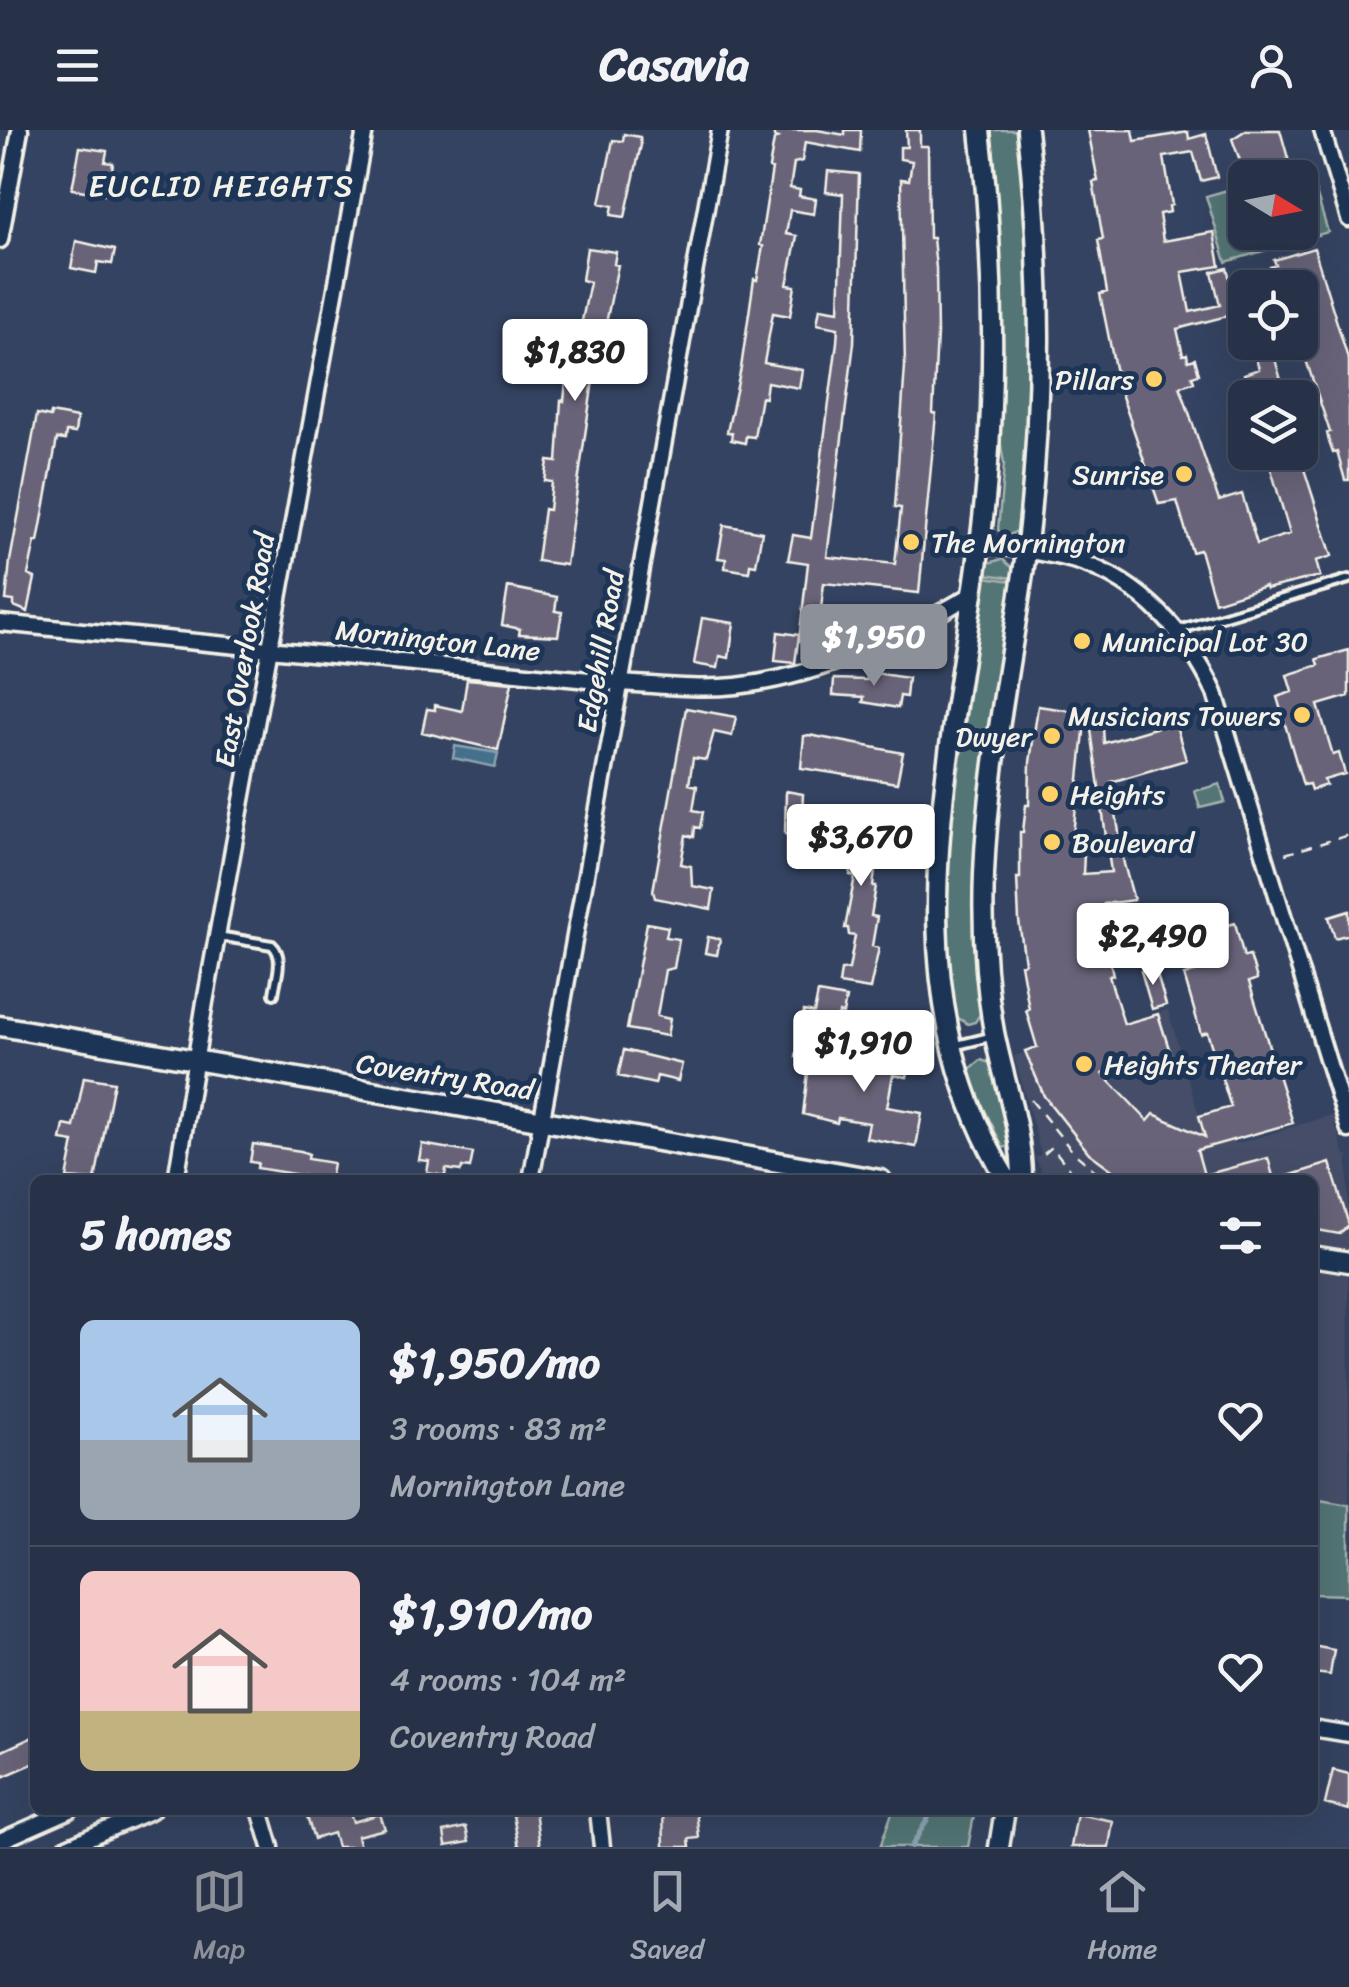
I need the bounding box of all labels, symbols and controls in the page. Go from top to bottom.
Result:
text: Casavia [600,25,749,105]
icon: menu [50,38,105,93]
icon: person [1244,38,1299,93]
district label: EUCLID HEIGHTS [89,159,355,213]
north arrow [1228,160,1318,250]
map controls [1228,160,1318,470]
button: locate [1228,270,1318,360]
pin: $1,830 [494,319,656,404]
text: $1,830 [525,323,625,380]
place label: Pillars [1055,355,1134,404]
marker: Pillars [1143,368,1165,390]
button: layers [1228,380,1318,470]
place label: Sunrise [1072,450,1164,499]
marker: Sunrise [1173,463,1195,485]
place label: The Mornington [931,518,1125,567]
street label: East Overlook Road [200,527,290,771]
marker: The Mornington [900,531,922,553]
street label: Edgehill Road [562,564,639,736]
pin: $1,950 [793,604,955,689]
street label: Mornington Lane [333,605,543,676]
text: $1,950 [822,608,926,665]
place label: Municipal Lot 30 [1102,617,1308,666]
marker: Municipal Lot 30 [1071,630,1093,652]
place label: Musicians Towers [1068,691,1282,740]
marker: Musicians Towers [1291,704,1313,726]
place label: Dwyer [956,712,1034,761]
marker: Dwyer [1041,725,1063,747]
place label: Heights [1070,770,1165,819]
marker: Heights [1039,783,1061,805]
pin: $3,670 [780,804,942,889]
text: $3,670 [809,808,913,865]
place label: Boulevard [1072,818,1196,867]
marker: Boulevard [1041,831,1063,853]
pin: $2,490 [1072,903,1234,988]
text: $2,490 [1099,907,1207,964]
pin: $1,910 [783,1010,945,1095]
text: $1,910 [815,1014,913,1071]
street label: Coventry Road [353,1038,539,1115]
place label: Heights Theater [1104,1040,1303,1089]
marker: Heights Theater [1073,1053,1095,1075]
text: 5 homes [80,1198,231,1272]
icon: filters [1213,1208,1268,1263]
text: $1,950/mo [390,1326,600,1400]
icon: home [160,1360,280,1480]
icon: heart [1213,1393,1268,1448]
text: 3 rooms · 83 m² [390,1400,607,1457]
text: Mornington Lane [390,1457,625,1514]
text: $1,910/mo [390,1577,592,1651]
icon: home [160,1611,280,1731]
icon: heart [1213,1644,1268,1699]
text: 4 rooms · 104 m² [390,1651,626,1708]
text: Coventry Road [390,1708,594,1765]
tab: Map [192,1864,247,1973]
tab: Saved [630,1864,704,1973]
tab: Home [1087,1864,1157,1973]

